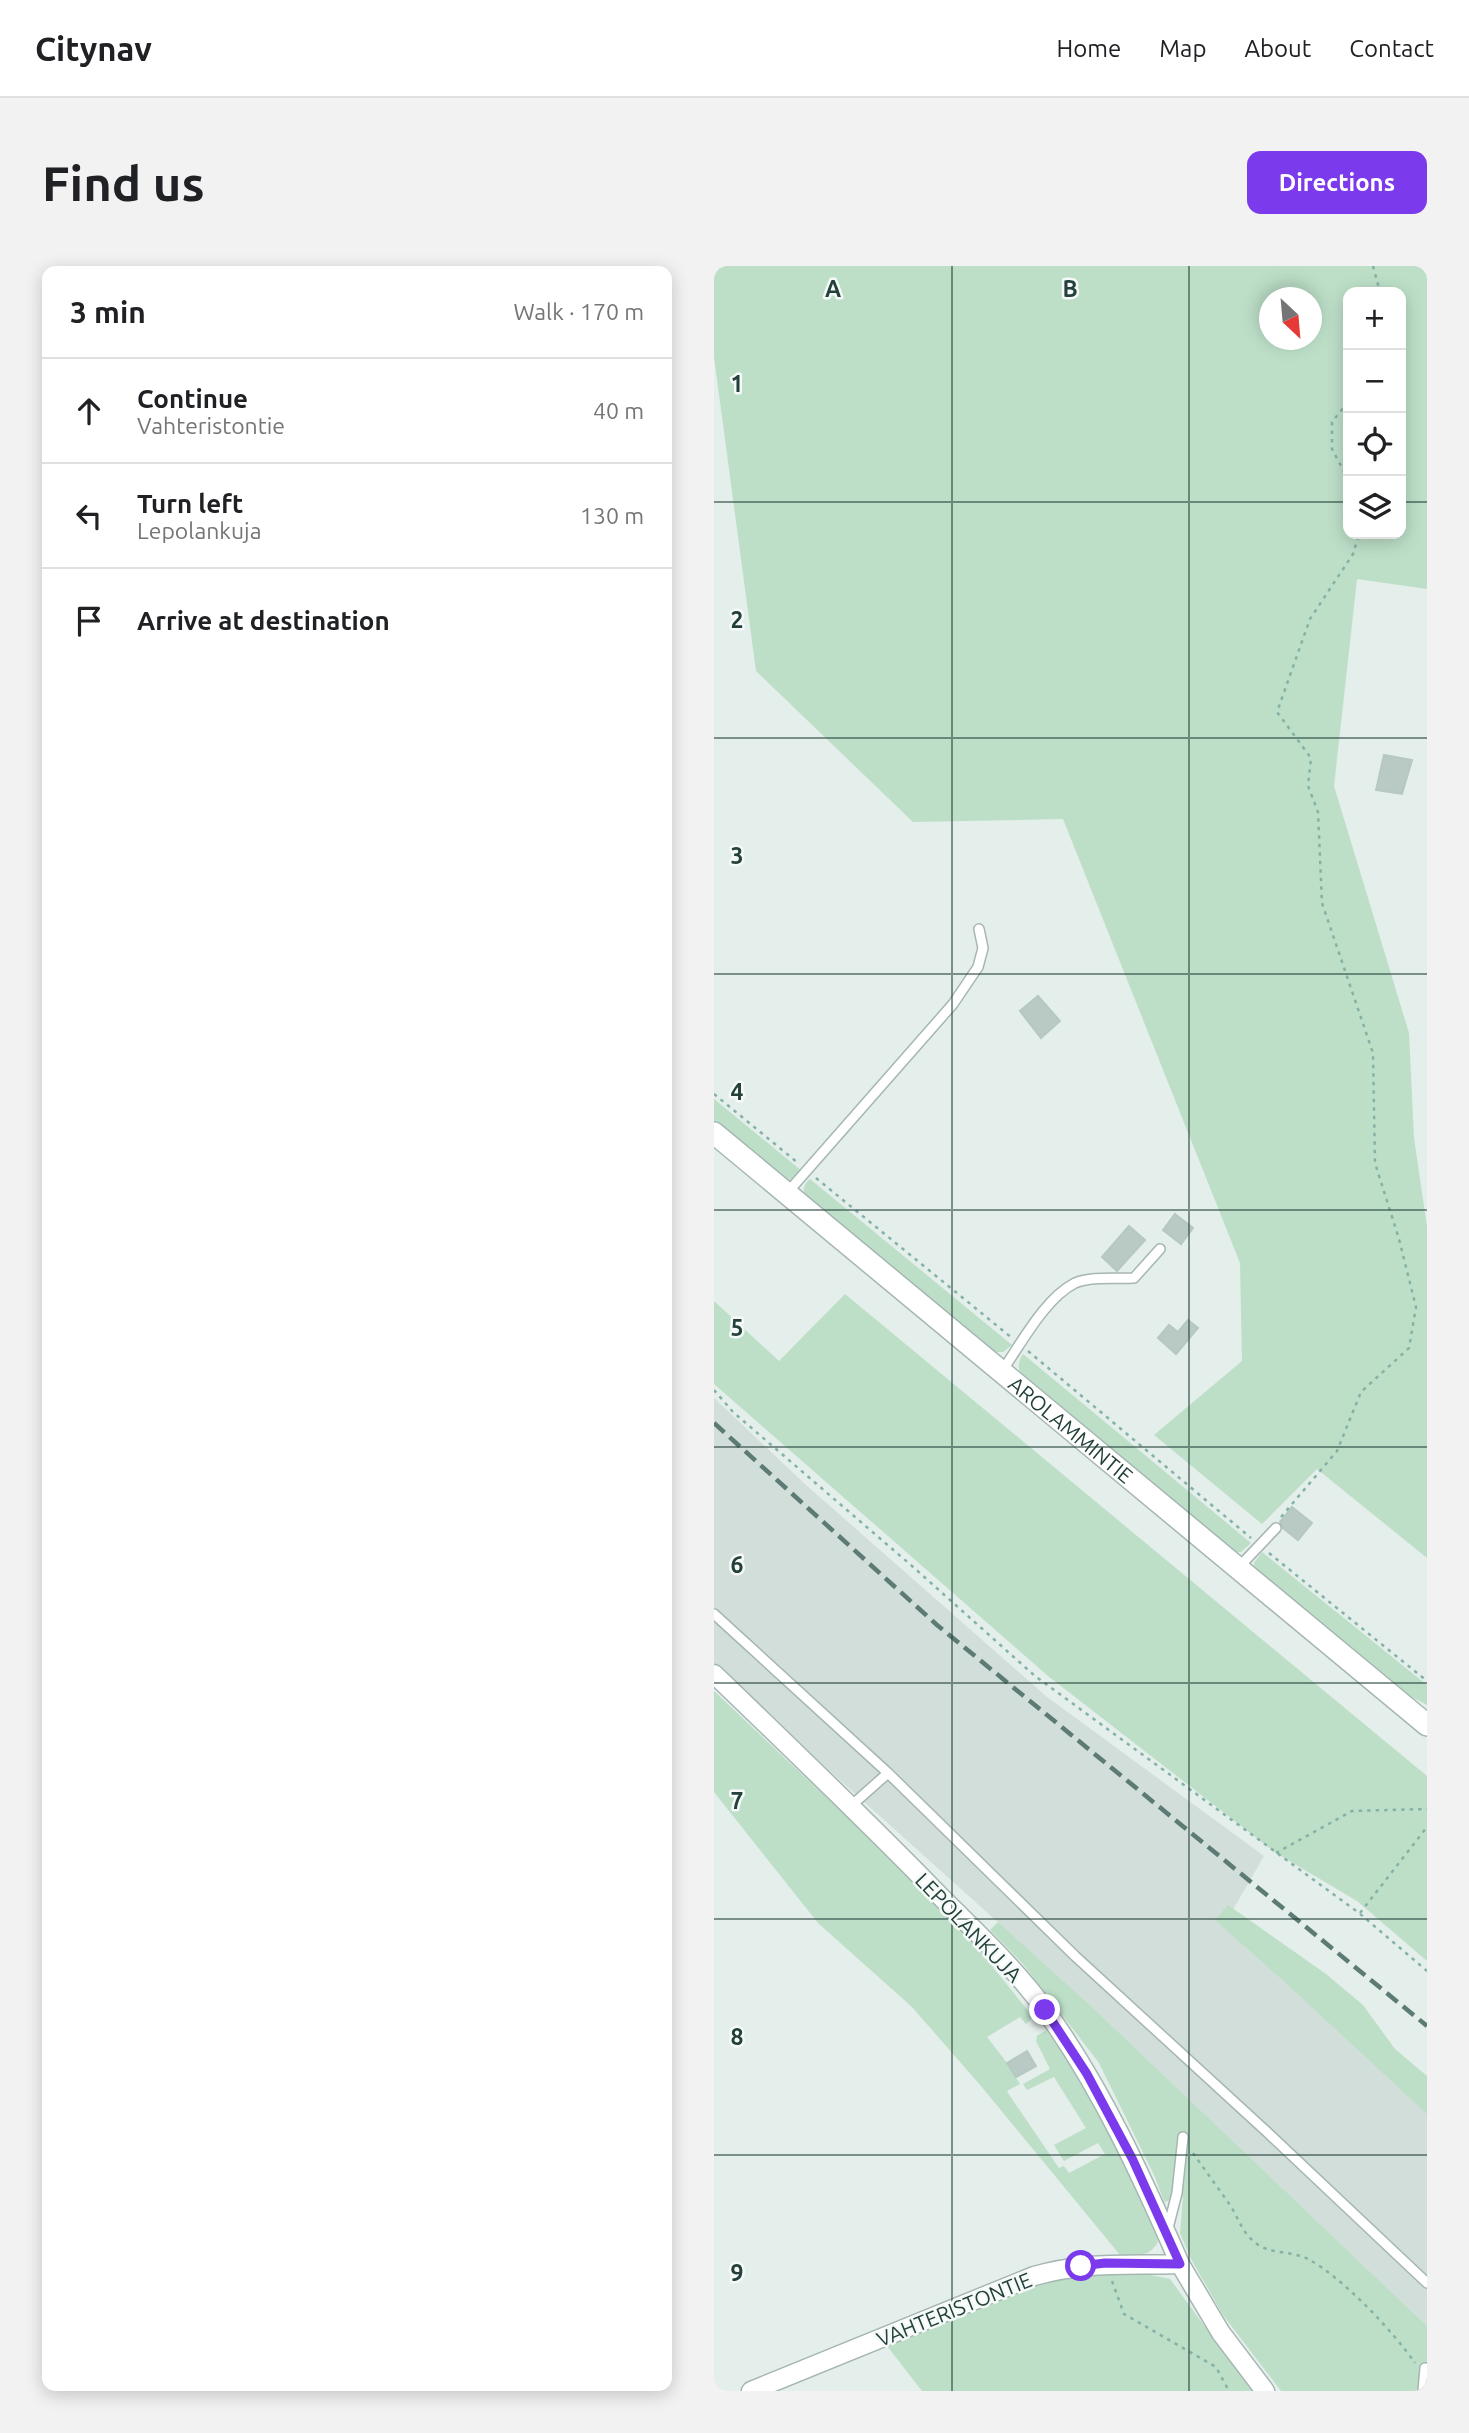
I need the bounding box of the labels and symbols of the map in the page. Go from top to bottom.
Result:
text: A [825,276,841,301]
text: B [1062,276,1078,301]
north arrow [1259,287,1322,350]
text: 1 [731,371,743,396]
text: 2 [731,607,743,632]
text: 3 [731,843,743,868]
text: 4 [731,1079,744,1104]
text: 5 [731,1315,743,1340]
street label: AROLAMMINTIE [1004,1371,1138,1488]
text: 6 [731,1552,744,1577]
text: 7 [731,1788,743,1813]
street label: LEPOLANKUJA [911,1867,1027,1987]
route end [1029,1994,1060,2025]
text: 8 [731,2024,743,2049]
route start [1065,2250,1096,2281]
text: 9 [731,2260,743,2285]
street label: VAHTERISTONTIE [873,2267,1035,2351]

